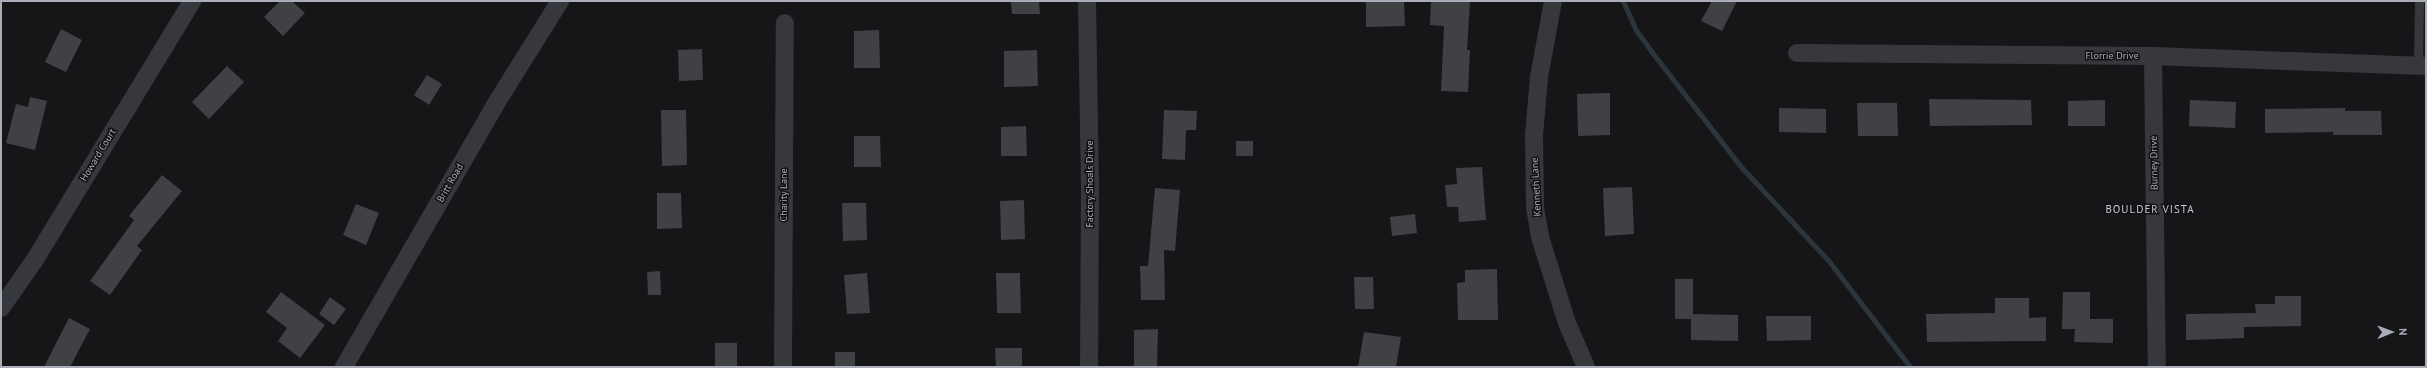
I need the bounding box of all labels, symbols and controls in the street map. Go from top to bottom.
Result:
street label: Florrie Drive [2085,50,2139,62]
street label: Howard Court [78,127,118,183]
street label: Burney Drive [2148,136,2160,190]
street label: Factory Shoals Drive [1084,140,1096,228]
street label: Kenneth Lane [1528,157,1544,217]
street label: Britt Road [434,162,466,204]
street label: Charity Lane [778,168,790,222]
district label: BOULDER VISTA [2105,202,2195,216]
north arrow [2371,312,2411,352]
text: N [2396,328,2410,336]

